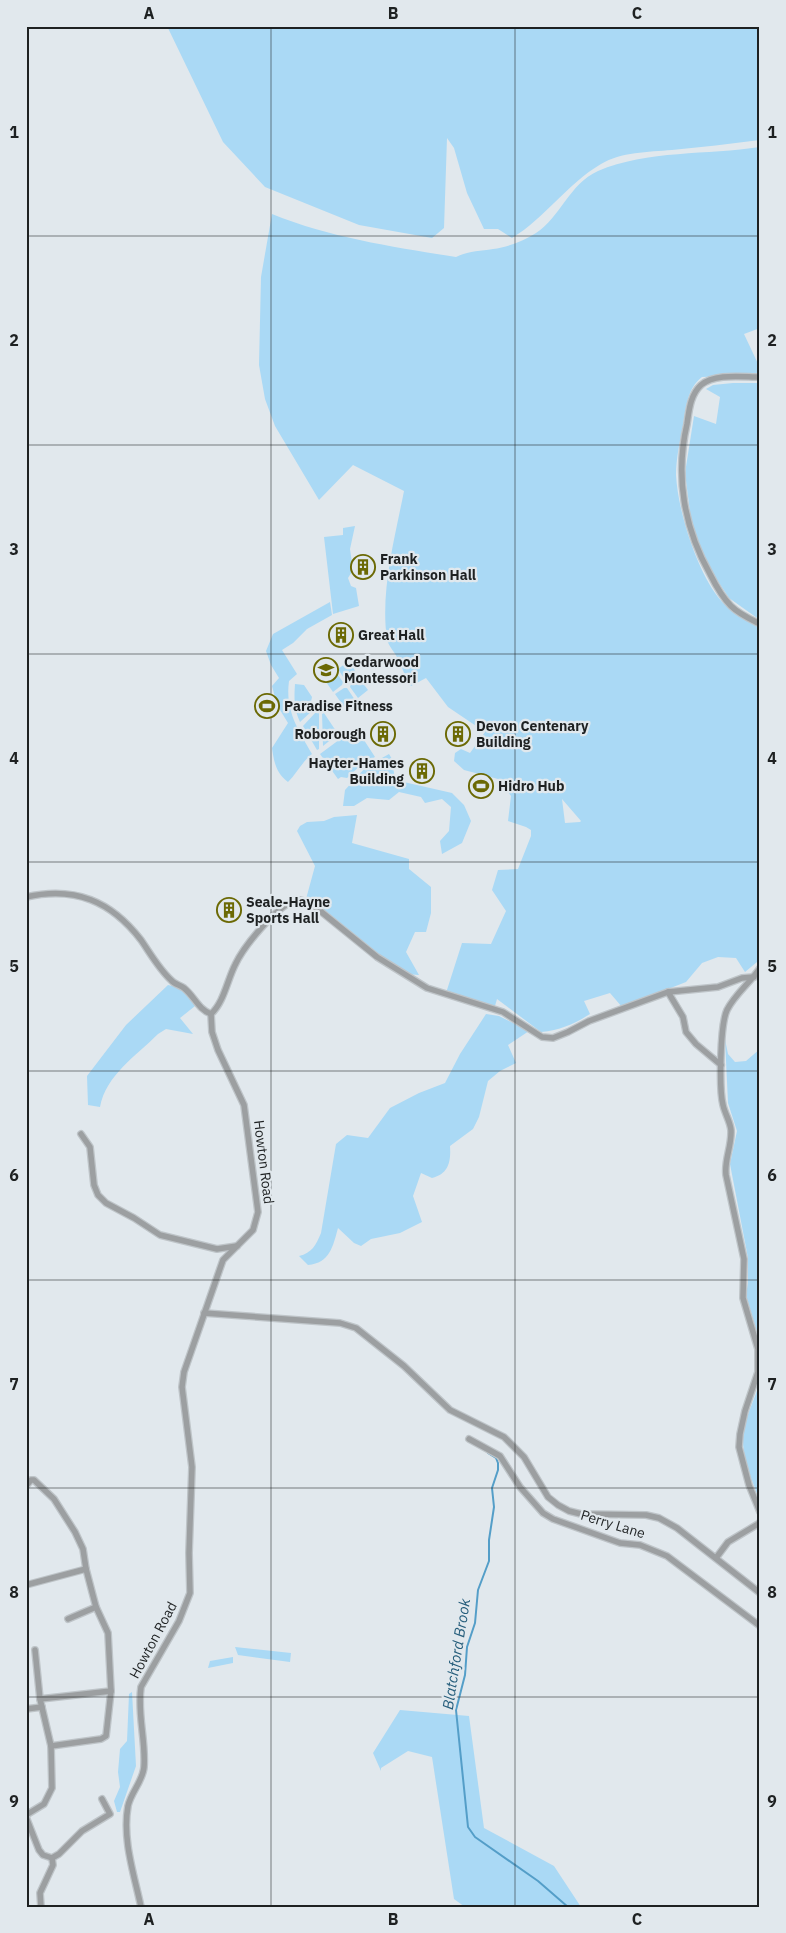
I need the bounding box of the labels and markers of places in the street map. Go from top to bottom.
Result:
place label: Frank Parkinson Hall [380,550,476,584]
building icon: Frank Parkinson Hall [350,554,376,580]
building icon: Great Hall [328,622,354,648]
place label: Great Hall [358,626,425,644]
place label: Cedarwood Montessori [344,653,419,687]
school or university icon: Cedarwood Montessori [313,657,339,683]
sports icon: Paradise Fitness [254,693,280,719]
place label: Paradise Fitness [284,697,393,715]
place label: Devon Centenary Building [476,717,589,751]
building icon: Roborough [370,721,396,747]
building icon: Devon Centenary Building [445,721,471,747]
place label: Roborough [295,725,366,743]
place label: Hayter-Hames Building [309,754,404,788]
building icon: Hayter-Hames Building [409,758,435,784]
sports icon: Hidro Hub [468,773,494,799]
place label: Hidro Hub [498,777,564,795]
place label: Seale-Hayne Sports Hall [246,893,330,927]
building icon: Seale-Hayne Sports Hall [216,897,242,923]

